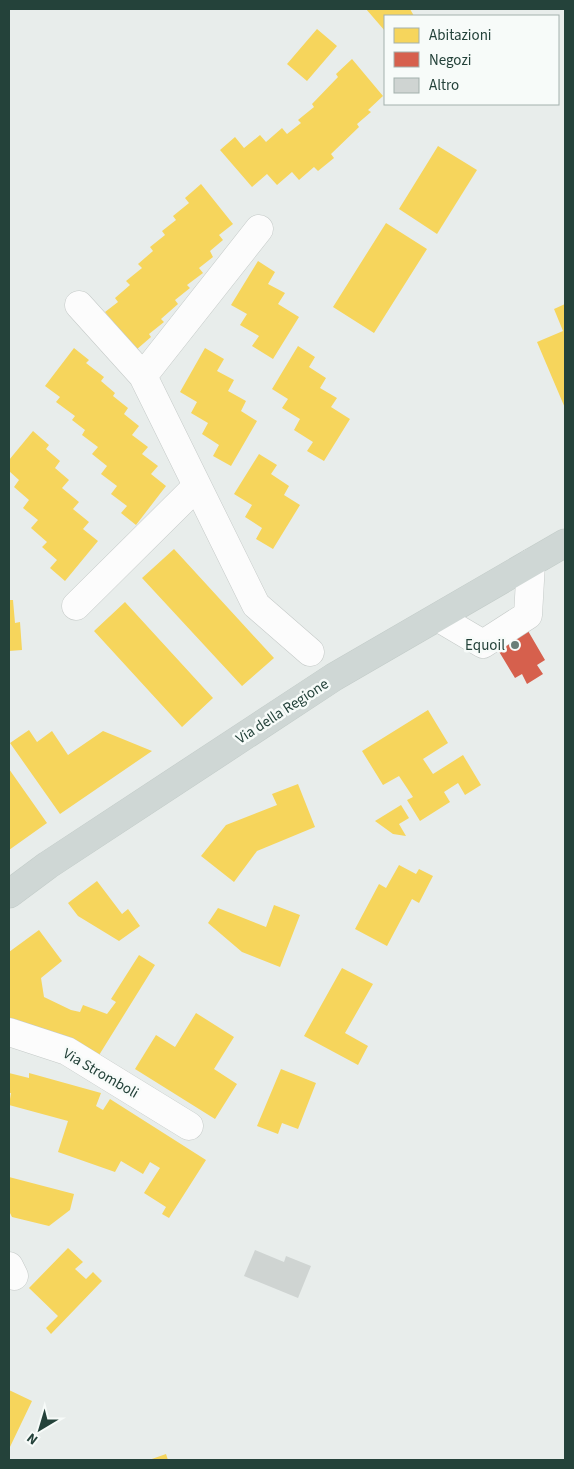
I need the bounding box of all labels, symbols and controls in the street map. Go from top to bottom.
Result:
legend [384,15,559,105]
text: Abitazioni [429,25,492,46]
text: Negozi [429,50,471,71]
text: Altro [429,75,459,96]
place label: Equoil [465,635,505,656]
marker: Equoil [509,639,521,651]
street label: Via della Regione [232,674,333,749]
street label: Via Stromboli [59,1043,142,1104]
north arrow [15,1404,65,1454]
text: N [23,1428,42,1449]

